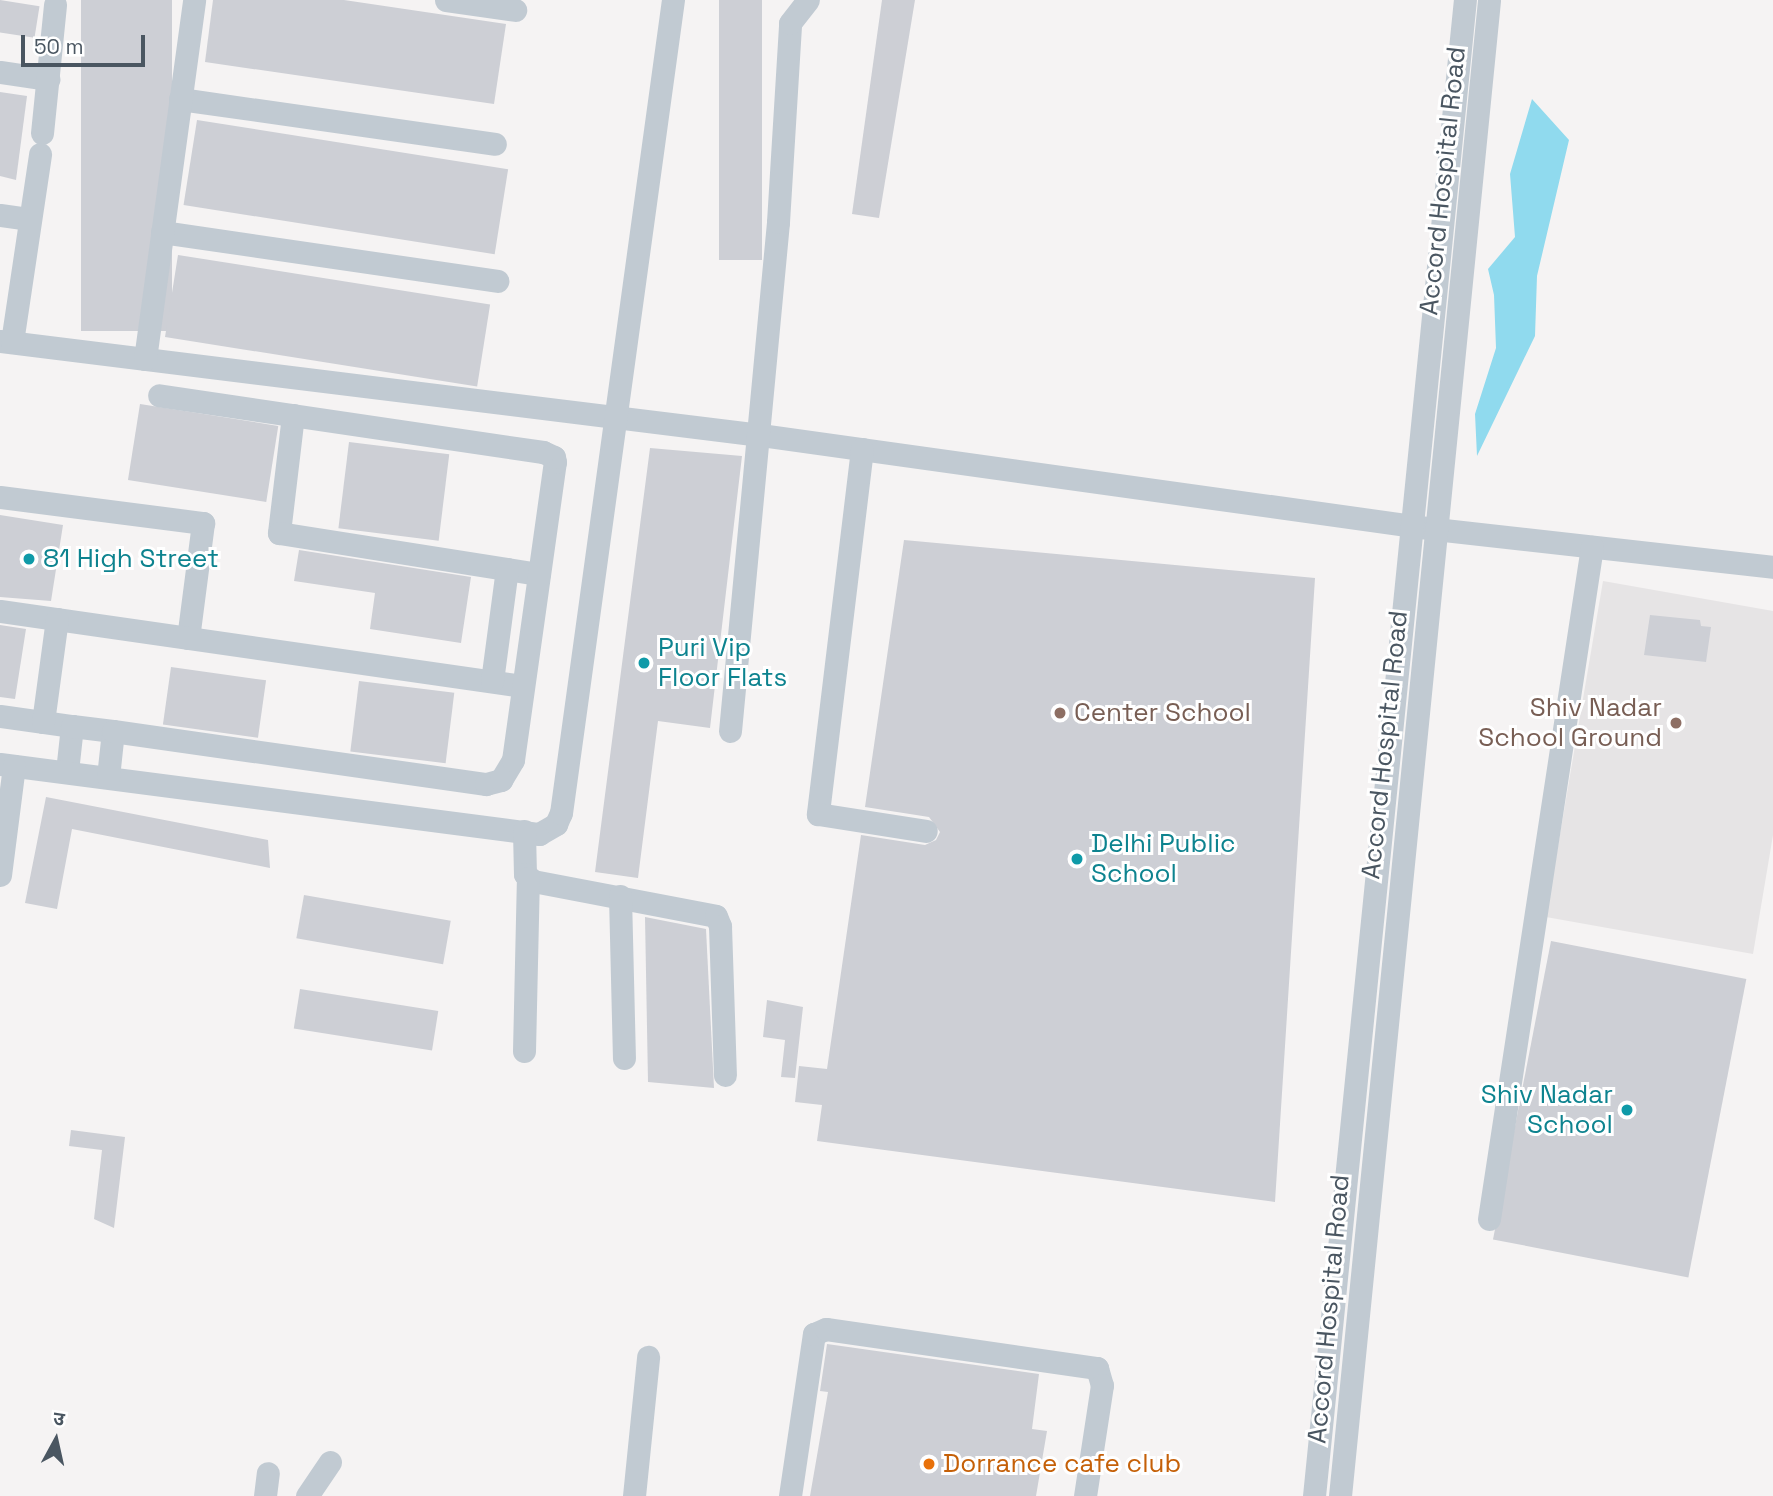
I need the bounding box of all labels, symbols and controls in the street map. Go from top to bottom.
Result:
scale bar [24,21,149,65]
text: 50 m [34,33,84,60]
street label: Accord Hospital Road [1413,45,1473,317]
place label: 81 High Street [43,543,219,575]
marker: 81 High Street [21,551,37,567]
street label: Accord Hospital Road [1355,609,1415,881]
place label: Puri Vip Floor Flats [658,632,787,694]
marker: Puri Vip Floor Flats [636,655,652,671]
place label: Shiv Nadar School Ground [1478,692,1662,754]
place label: Center School [1074,697,1251,729]
marker: Center School [1052,705,1068,721]
marker: Shiv Nadar School Ground [1668,715,1684,731]
place label: Delhi Public School [1091,828,1236,890]
marker: Delhi Public School [1069,851,1085,867]
place label: Shiv Nadar School [1481,1079,1613,1140]
marker: Shiv Nadar School [1619,1102,1635,1118]
street label: Accord Hospital Road [1302,1173,1356,1445]
north arrow [21,1405,91,1475]
text: उ [52,1406,66,1432]
place label: Dorrance cafe club [943,1448,1181,1480]
marker: Dorrance cafe club [921,1456,937,1472]

